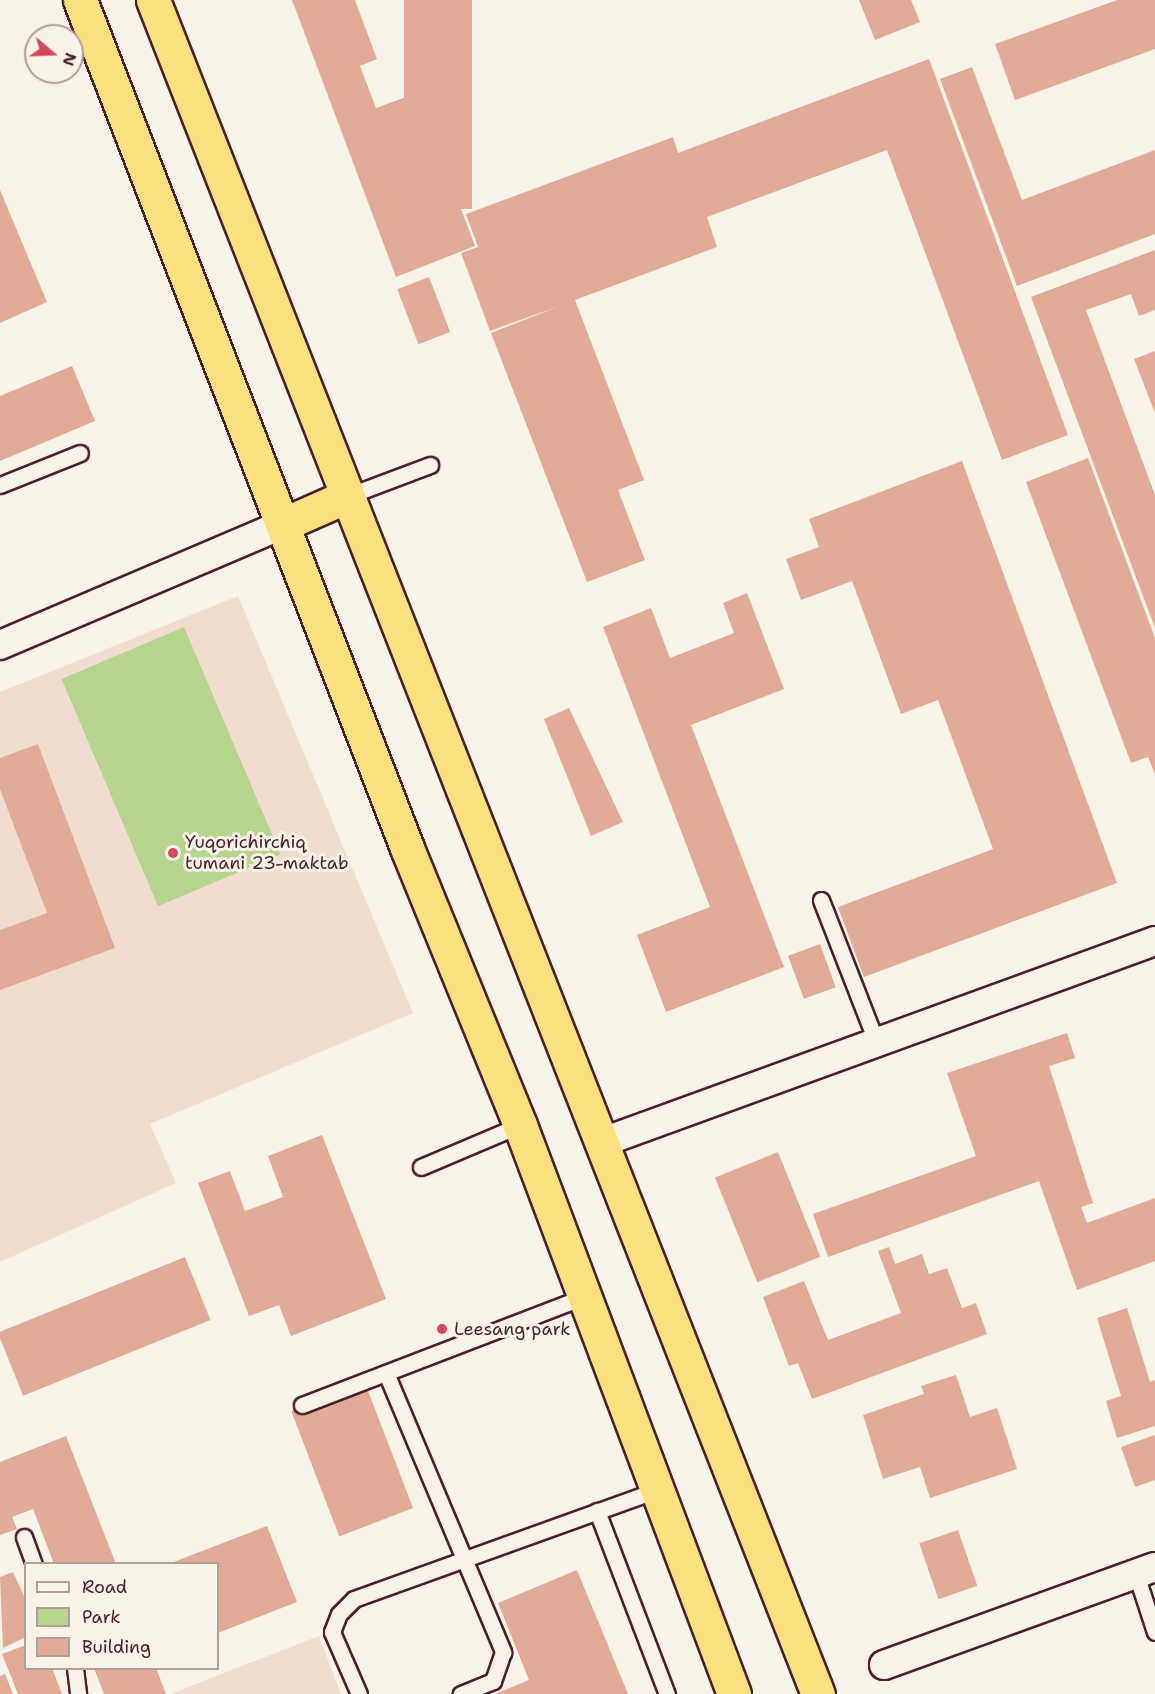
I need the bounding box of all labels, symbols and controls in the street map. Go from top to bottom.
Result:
north arrow [24,24,84,84]
text: N [58,50,82,69]
place label: Yuqorichirchiq tumani 23-maktab [185,832,349,874]
marker: Yuqorichirchiq tumani 23-maktab [166,846,180,860]
place label: Leesang park [454,1318,571,1340]
marker: Leesang park [435,1322,449,1336]
legend [24,1562,219,1670]
text: Road [82,1575,127,1599]
text: Park [82,1605,121,1629]
text: Building [82,1635,151,1659]

